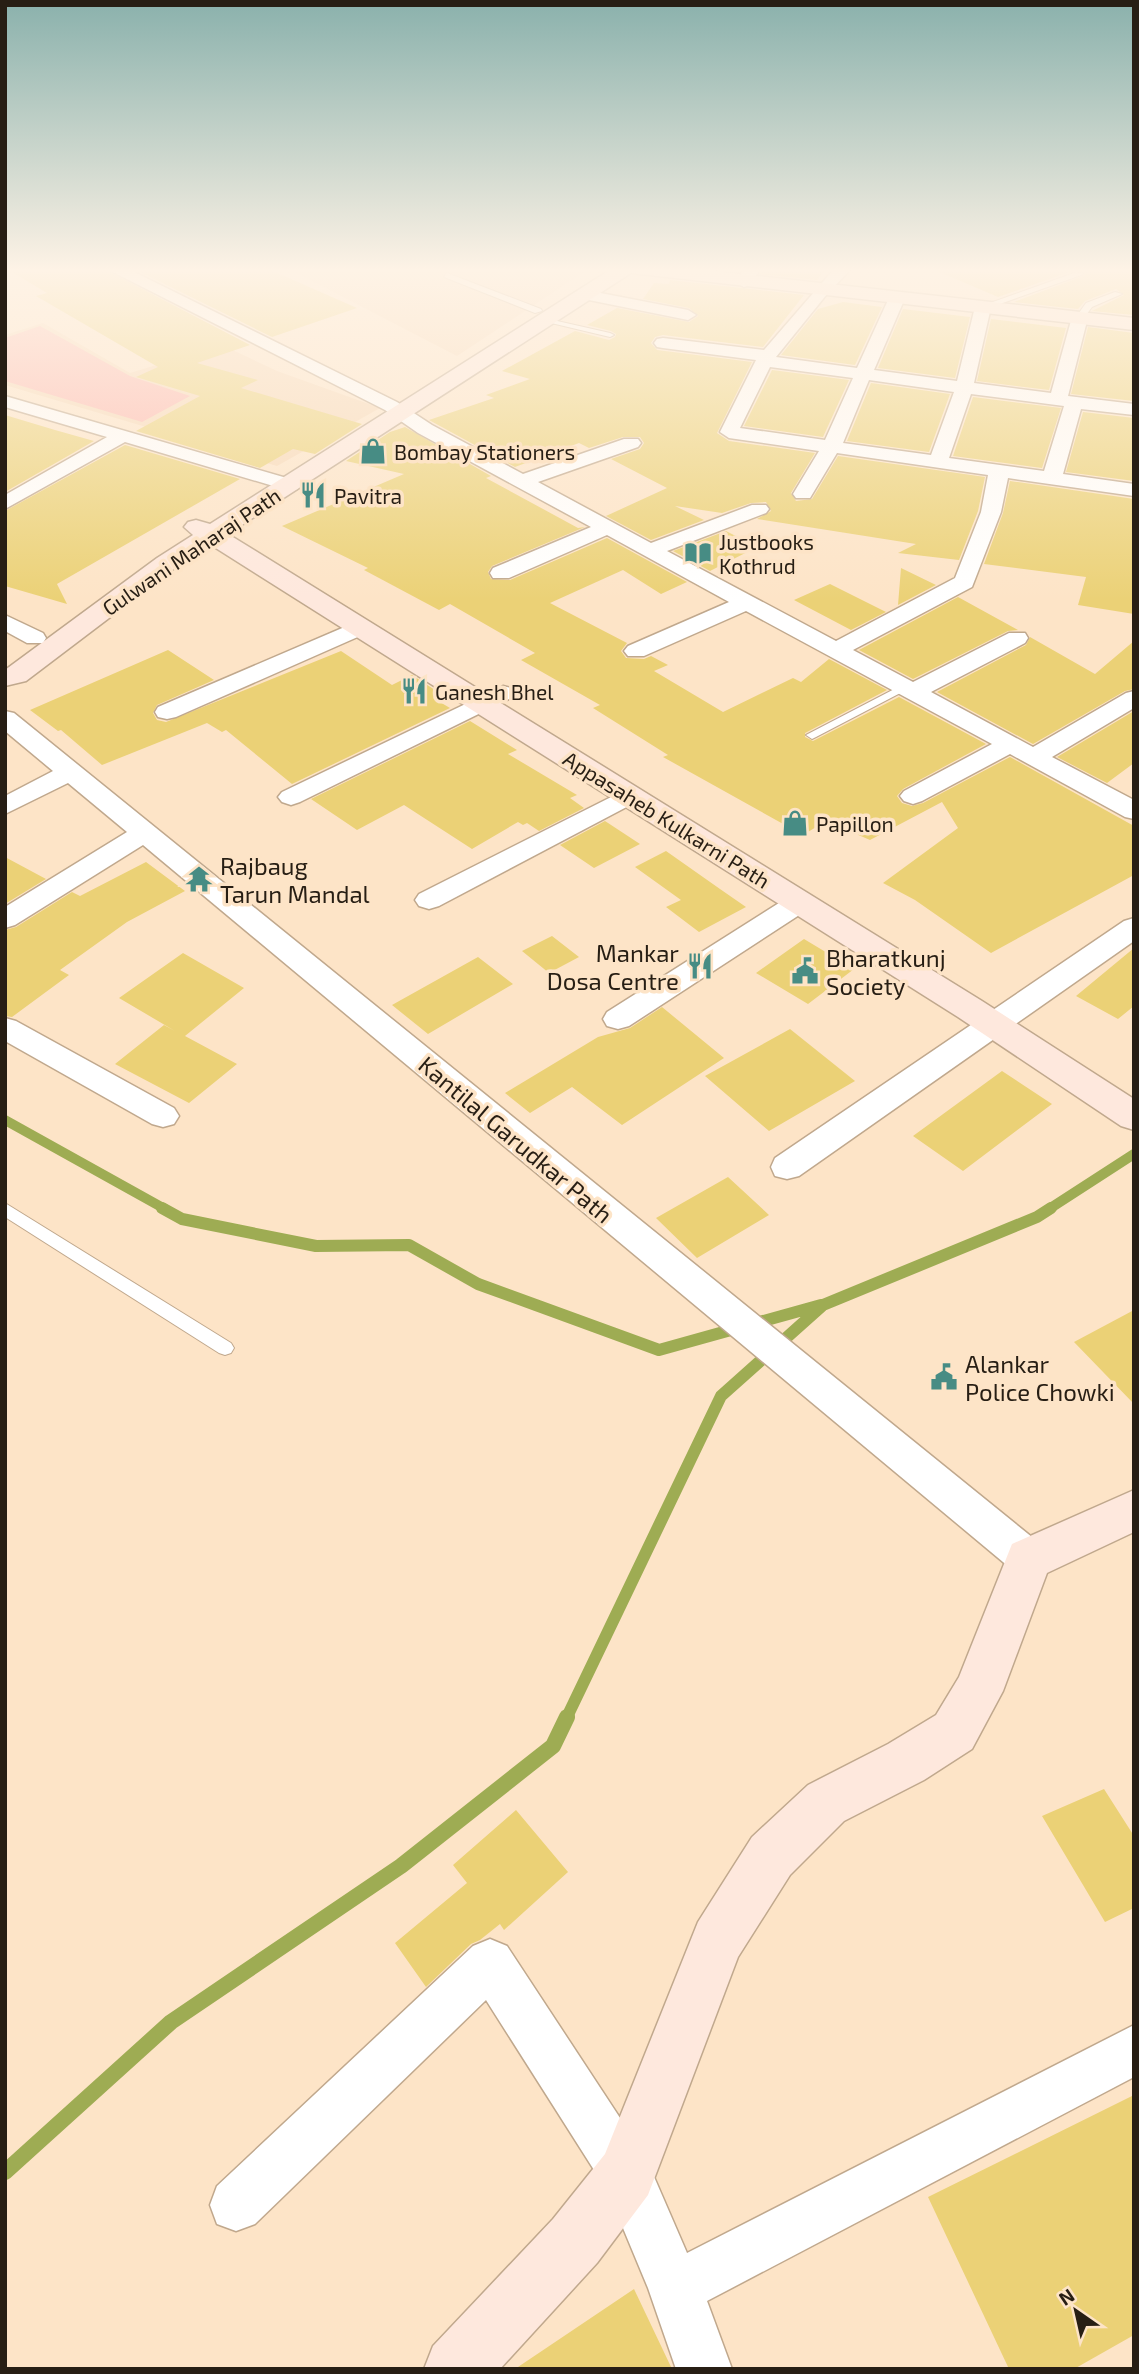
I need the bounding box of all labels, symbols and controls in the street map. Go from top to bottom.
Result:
shop icon: Bombay Stationers [358,436,388,466]
place label: Bombay Stationers [394,439,575,464]
restaurant icon: Pavitra [298,480,328,510]
street label: Gulwani Maharaj Path [97,482,285,621]
place label: Pavitra [334,483,402,508]
place label: Justbooks Kothrud [719,529,814,578]
library icon: Justbooks Kothrud [683,538,713,568]
restaurant icon: Ganesh Bhel [399,676,429,706]
place label: Ganesh Bhel [435,679,554,704]
street label: Appasaheb Kulkarni Path [559,745,775,893]
shop icon: Papillon [780,808,810,838]
place label: Papillon [816,811,894,836]
place label: Rajbaug Tarun Mandal [220,851,370,908]
temple icon: Rajbaug Tarun Mandal [184,864,214,894]
place label: Mankar Dosa Centre [547,938,679,995]
place label: Bharatkunj Society [826,943,946,1000]
restaurant icon: Mankar Dosa Centre [685,951,715,981]
public building icon: Bharatkunj Society [790,956,820,986]
street label: Kantilal Garudkar Path [413,1049,619,1229]
place label: Alankar Police Chowki [965,1349,1115,1406]
public building icon: Alankar Police Chowki [929,1362,959,1392]
north arrow [1041,2276,1111,2346]
text: N [1054,2283,1078,2310]

